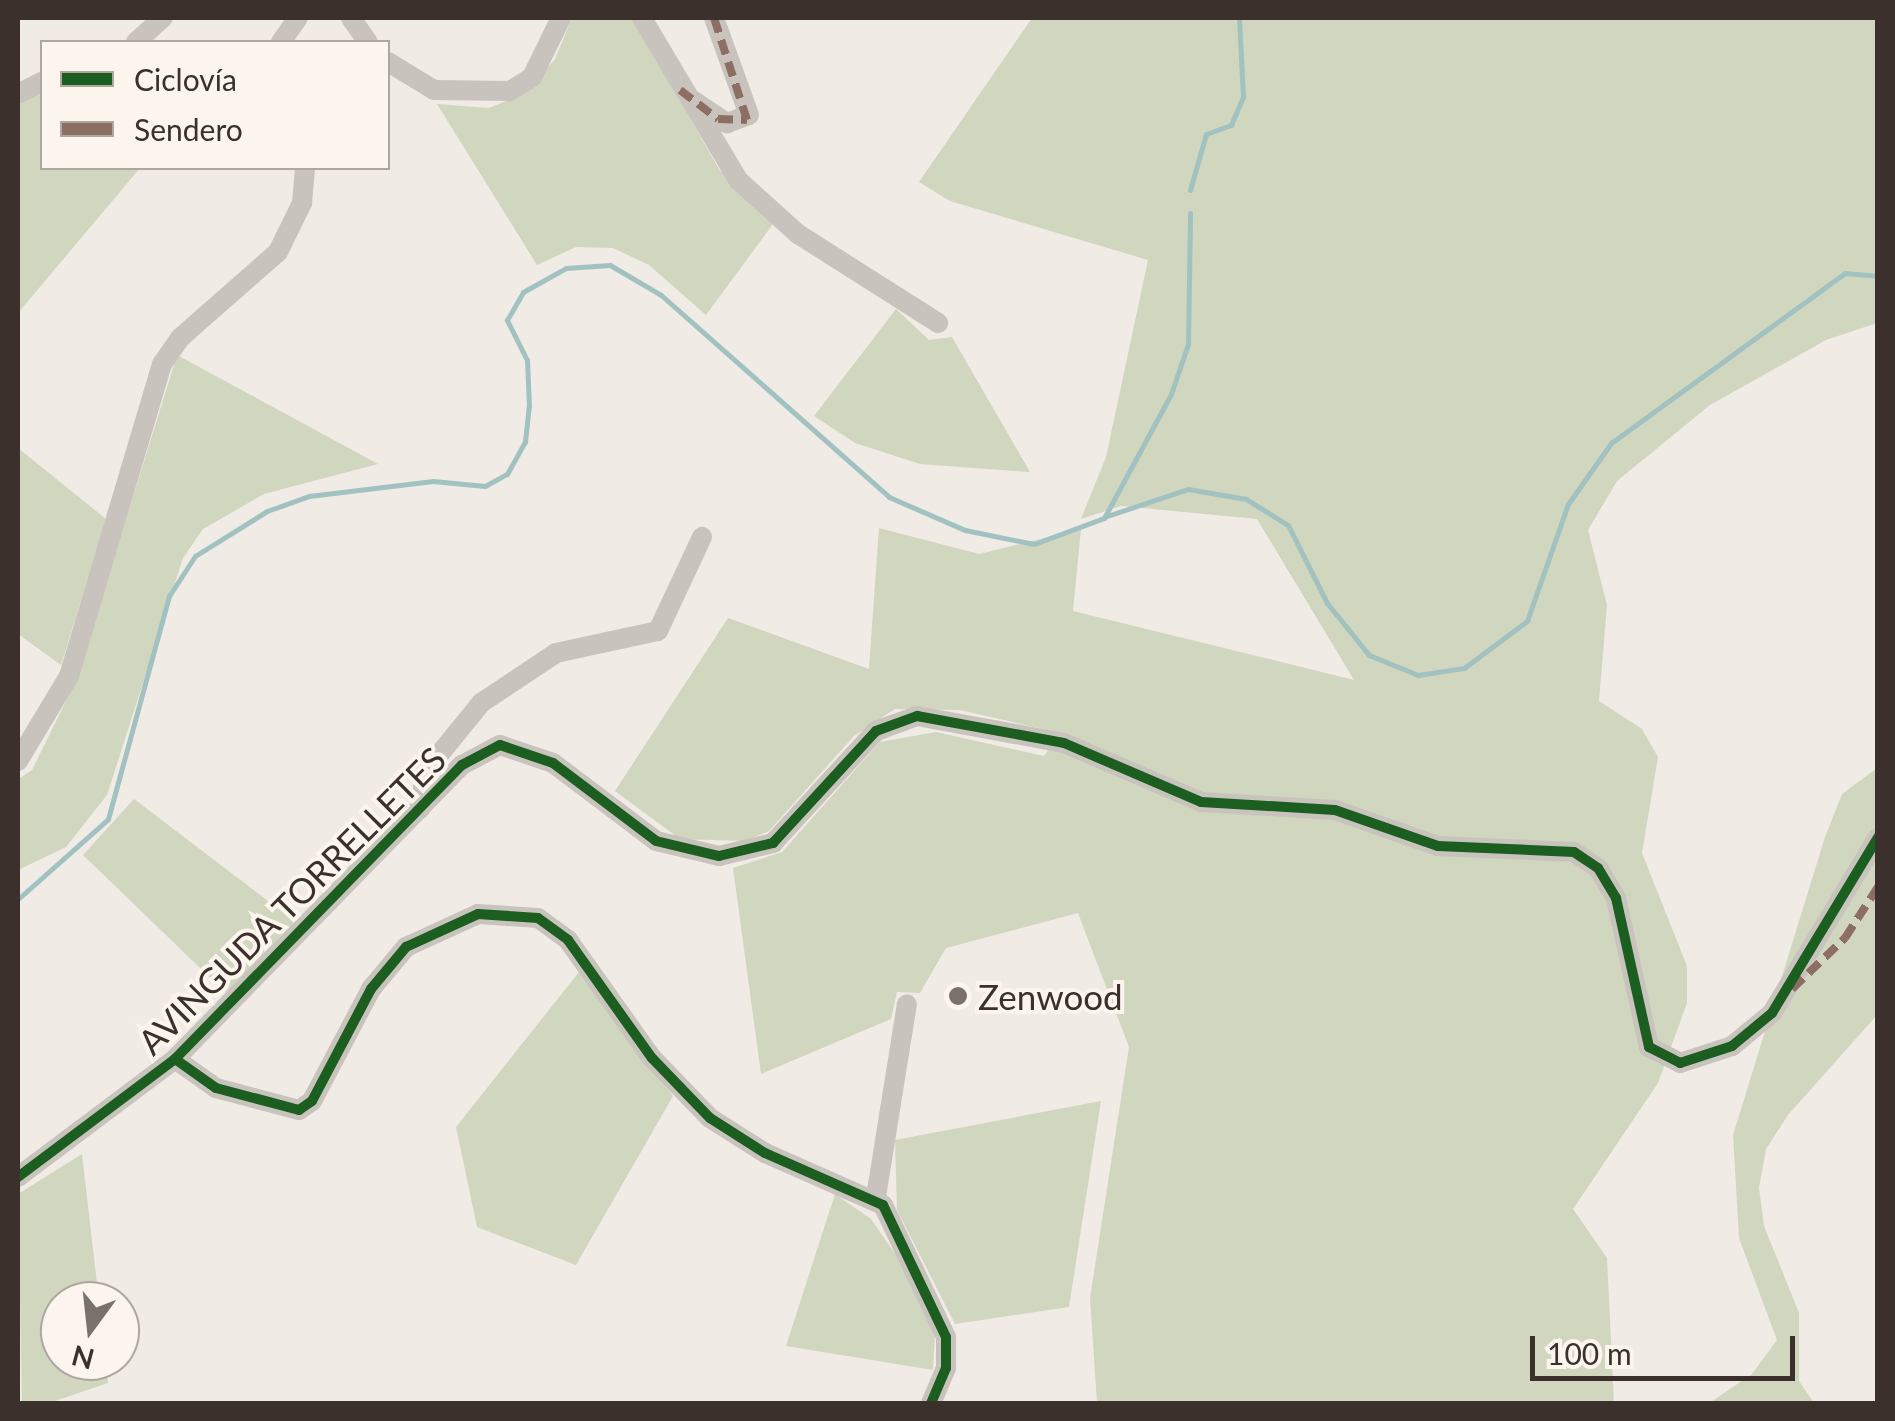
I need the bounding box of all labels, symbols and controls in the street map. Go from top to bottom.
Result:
legend [40,40,390,170]
text: Ciclovía [134,61,237,97]
text: Sendero [134,111,243,147]
street label: AVINGUDA TORRELLETES [128,737,454,1063]
place label: Zenwood [978,975,1123,1017]
marker: Zenwood [947,985,969,1007]
north arrow [40,1281,140,1381]
scale bar [1535,1316,1800,1378]
text: 100 m [1547,1335,1632,1371]
text: N [68,1339,98,1377]

